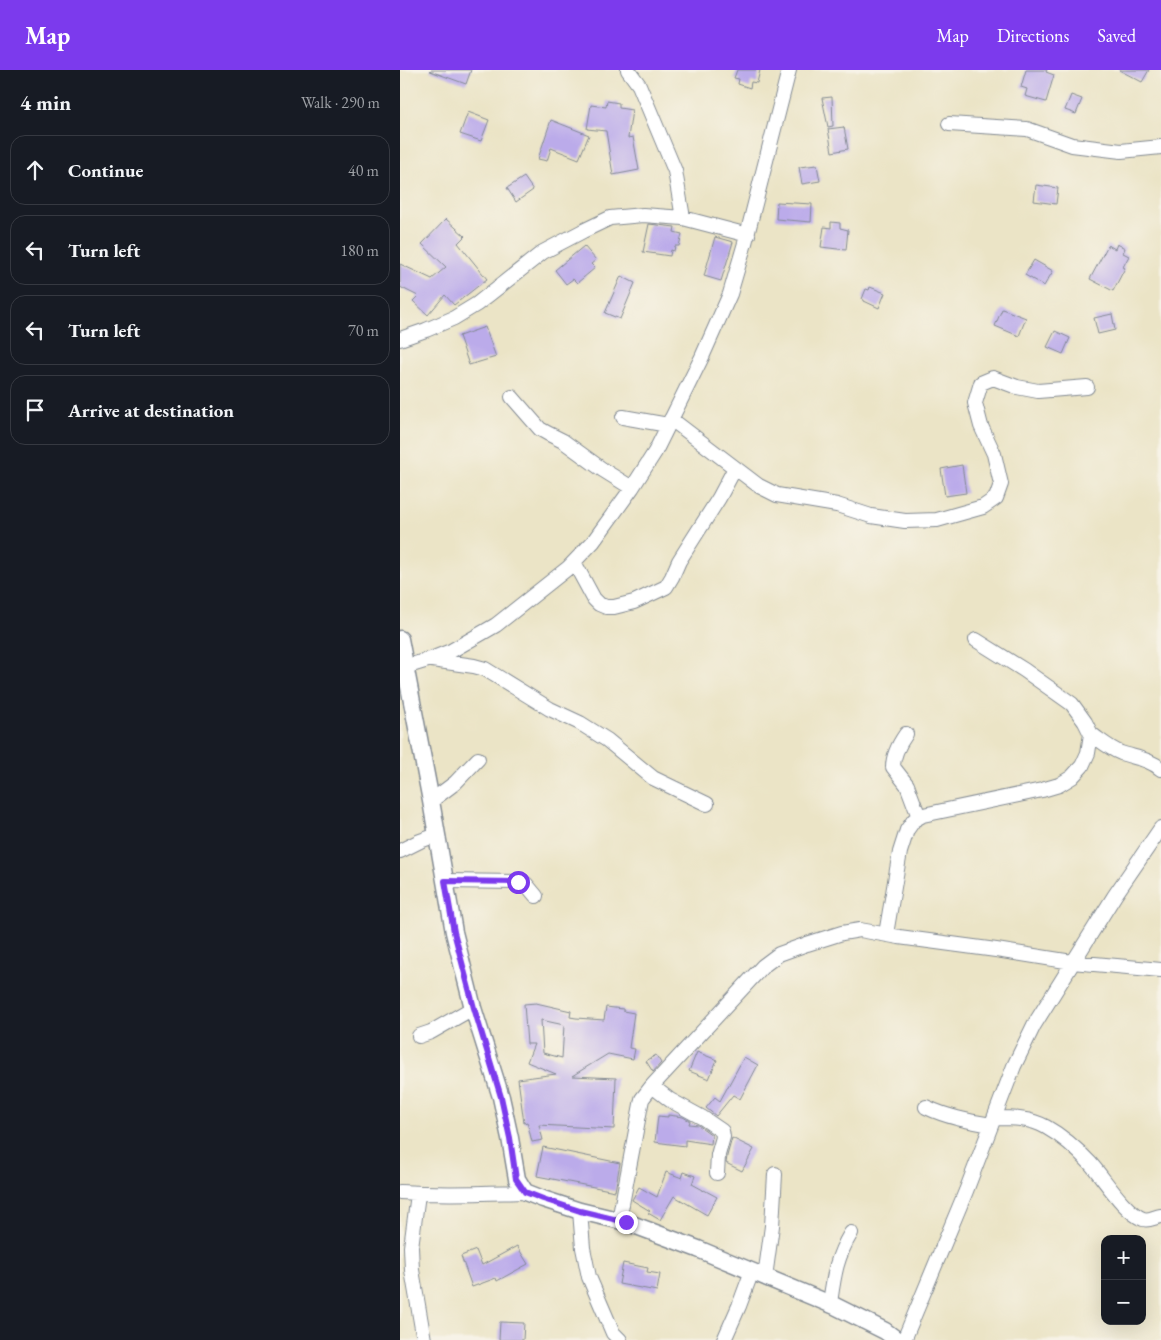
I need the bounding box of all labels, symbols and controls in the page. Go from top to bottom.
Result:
text: Map [25,20,70,51]
text: Map [937,24,969,47]
text: Directions [997,24,1069,47]
text: Saved [1097,24,1136,47]
text: 4 min [20,89,71,116]
text: Walk · 290 m [301,92,380,113]
icon: ahead [21,156,49,184]
text: Continue [68,158,143,183]
text: 40 m [348,160,379,181]
icon: left [21,236,49,264]
text: Turn left [68,238,140,263]
text: 180 m [340,240,379,261]
icon: left [21,316,49,344]
text: Turn left [68,318,140,343]
text: 70 m [348,320,379,341]
icon: arrive [21,396,49,424]
text: Arrive at destination [68,398,234,423]
route start [507,871,530,894]
route end [615,1211,638,1234]
map controls [1101,1235,1146,1325]
button: + [1101,1235,1146,1280]
button: − [1101,1280,1146,1325]

